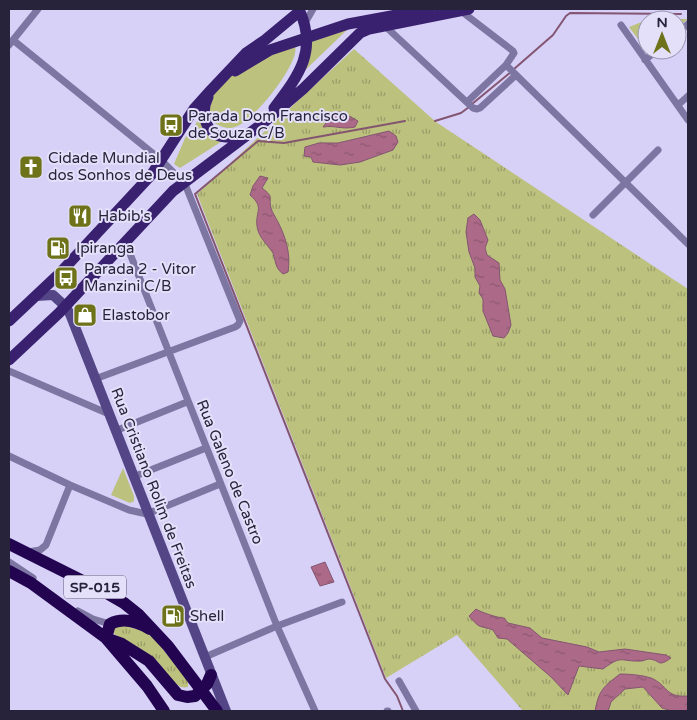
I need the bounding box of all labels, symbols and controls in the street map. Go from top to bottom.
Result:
north arrow [637,10,687,60]
text: N [656,14,668,31]
place label: Parada Dom Francisco de Souza C/B [188,107,348,142]
bus stop icon: Parada Dom Francisco de Souza C/B [158,112,184,138]
place label: Cidade Mundial dos Sonhos de Deus [48,149,192,184]
church icon: Cidade Mundial dos Sonhos de Deus [18,154,44,180]
restaurant icon: Habib's [67,203,93,229]
place label: Habib's [98,207,151,225]
fuel station icon: Ipiranga [45,235,71,261]
place label: Ipiranga [76,239,135,257]
place label: Parada 2 - Vitor Manzini C/B [84,260,196,295]
bus stop icon: Parada 2 - Vitor Manzini C/B [53,265,79,291]
shop icon: Elastobor [72,302,98,328]
place label: Elastobor [102,306,170,324]
street label: Rua Cristiano Rolim de Freitas [107,385,201,591]
street label: Rua Galeno de Castro [193,397,267,547]
road number: SP-015 [64,576,126,598]
fuel station icon: Shell [160,603,186,629]
place label: Shell [190,607,224,625]

